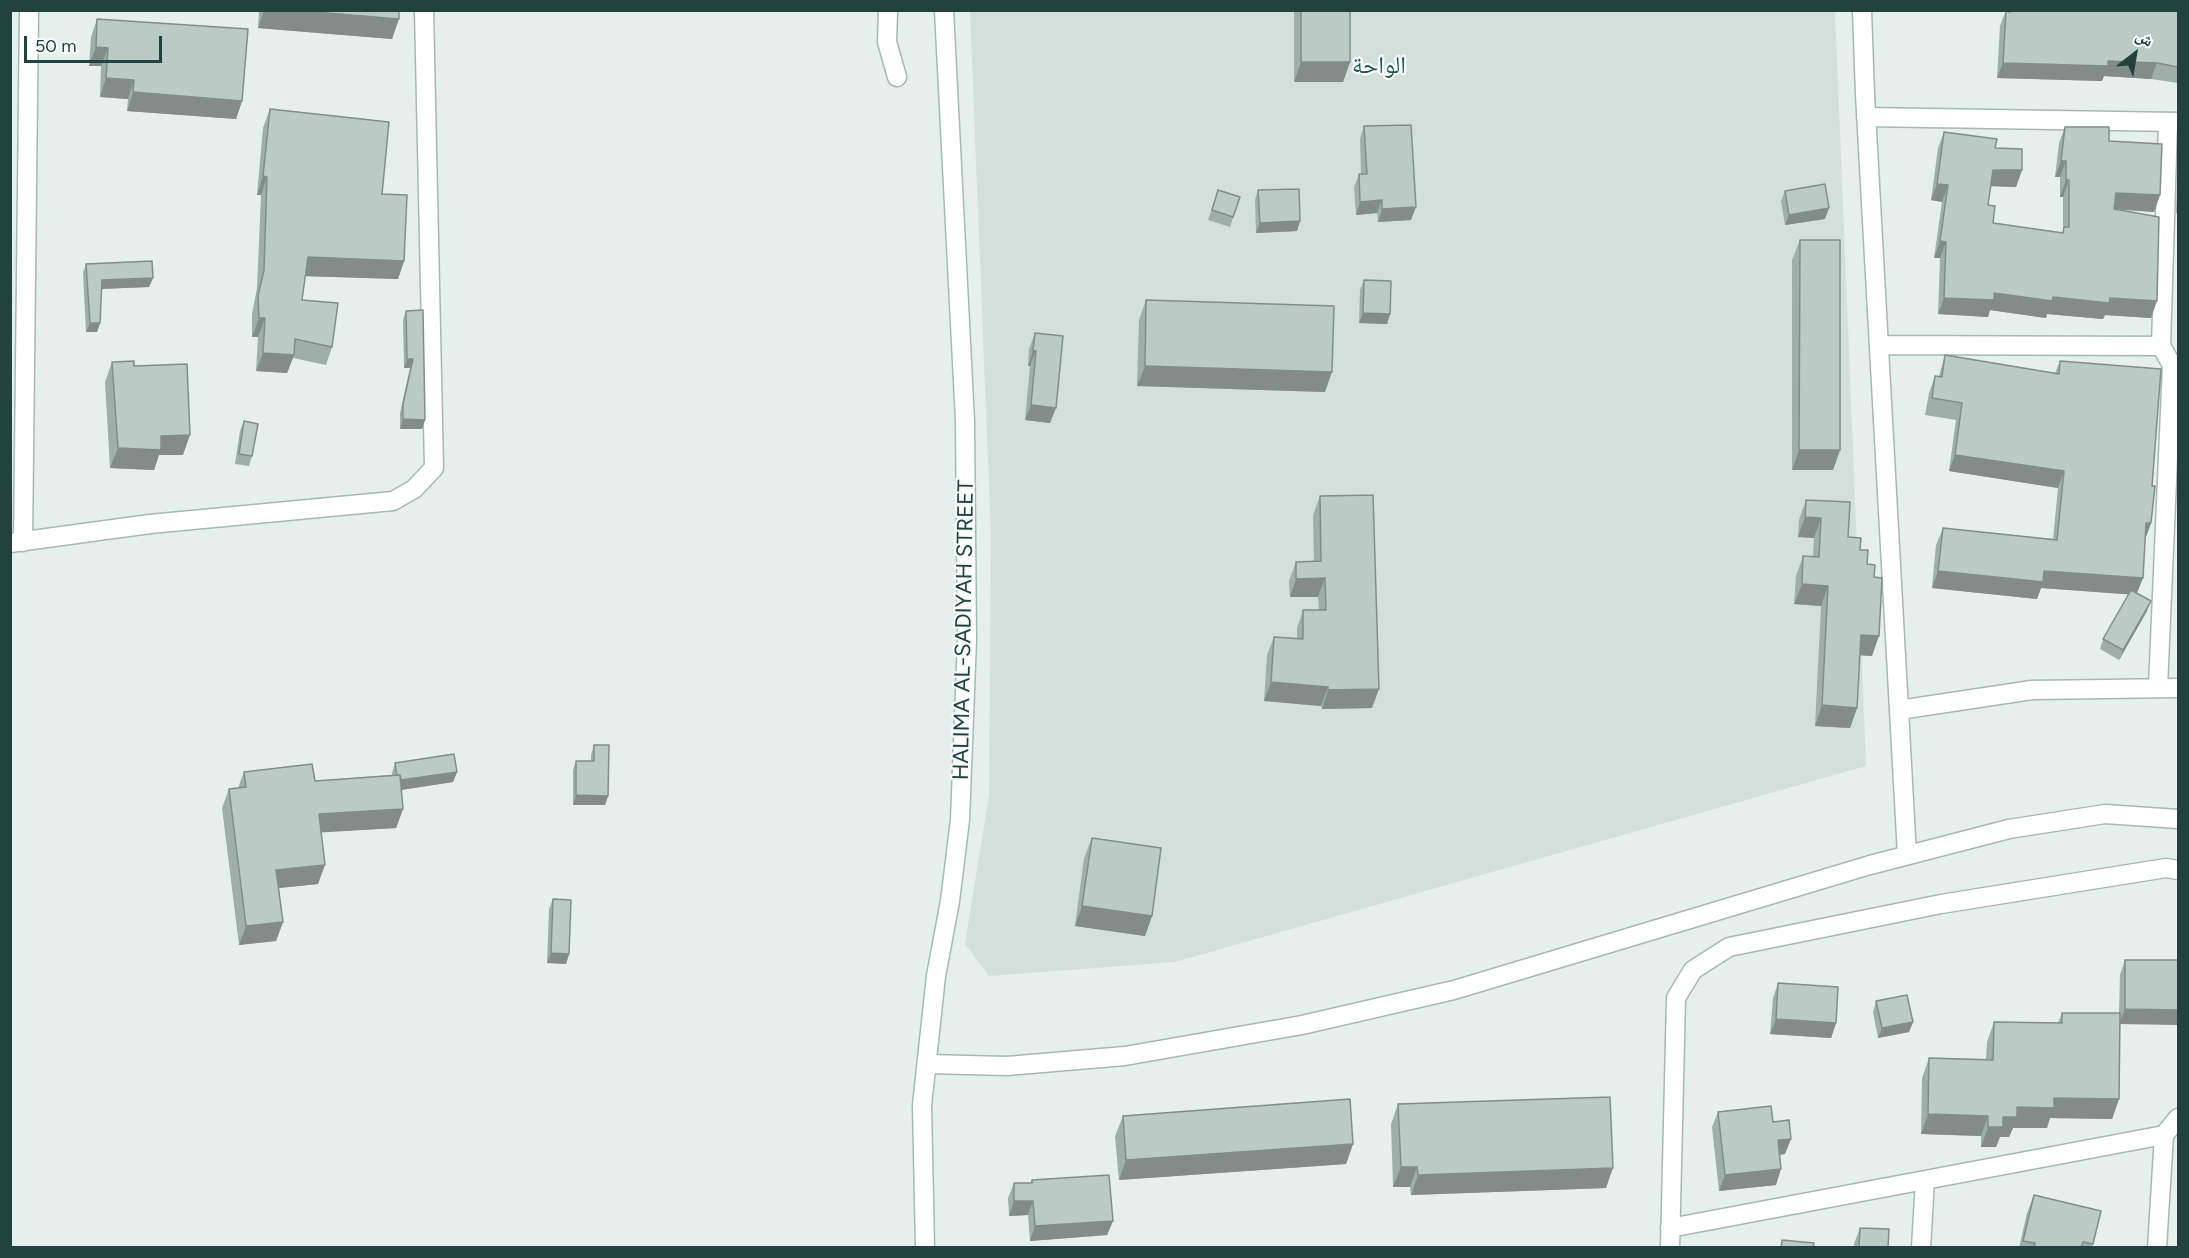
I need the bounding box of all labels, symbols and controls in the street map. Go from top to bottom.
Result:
scale bar [27,24,165,62]
north arrow [2105,24,2165,84]
text: ش [2132,26,2157,51]
text: 50 m [35,35,77,57]
district label: الواحة [1352,52,1406,80]
street label: HALIMA AL-SADIYAH STREET [948,480,980,780]

